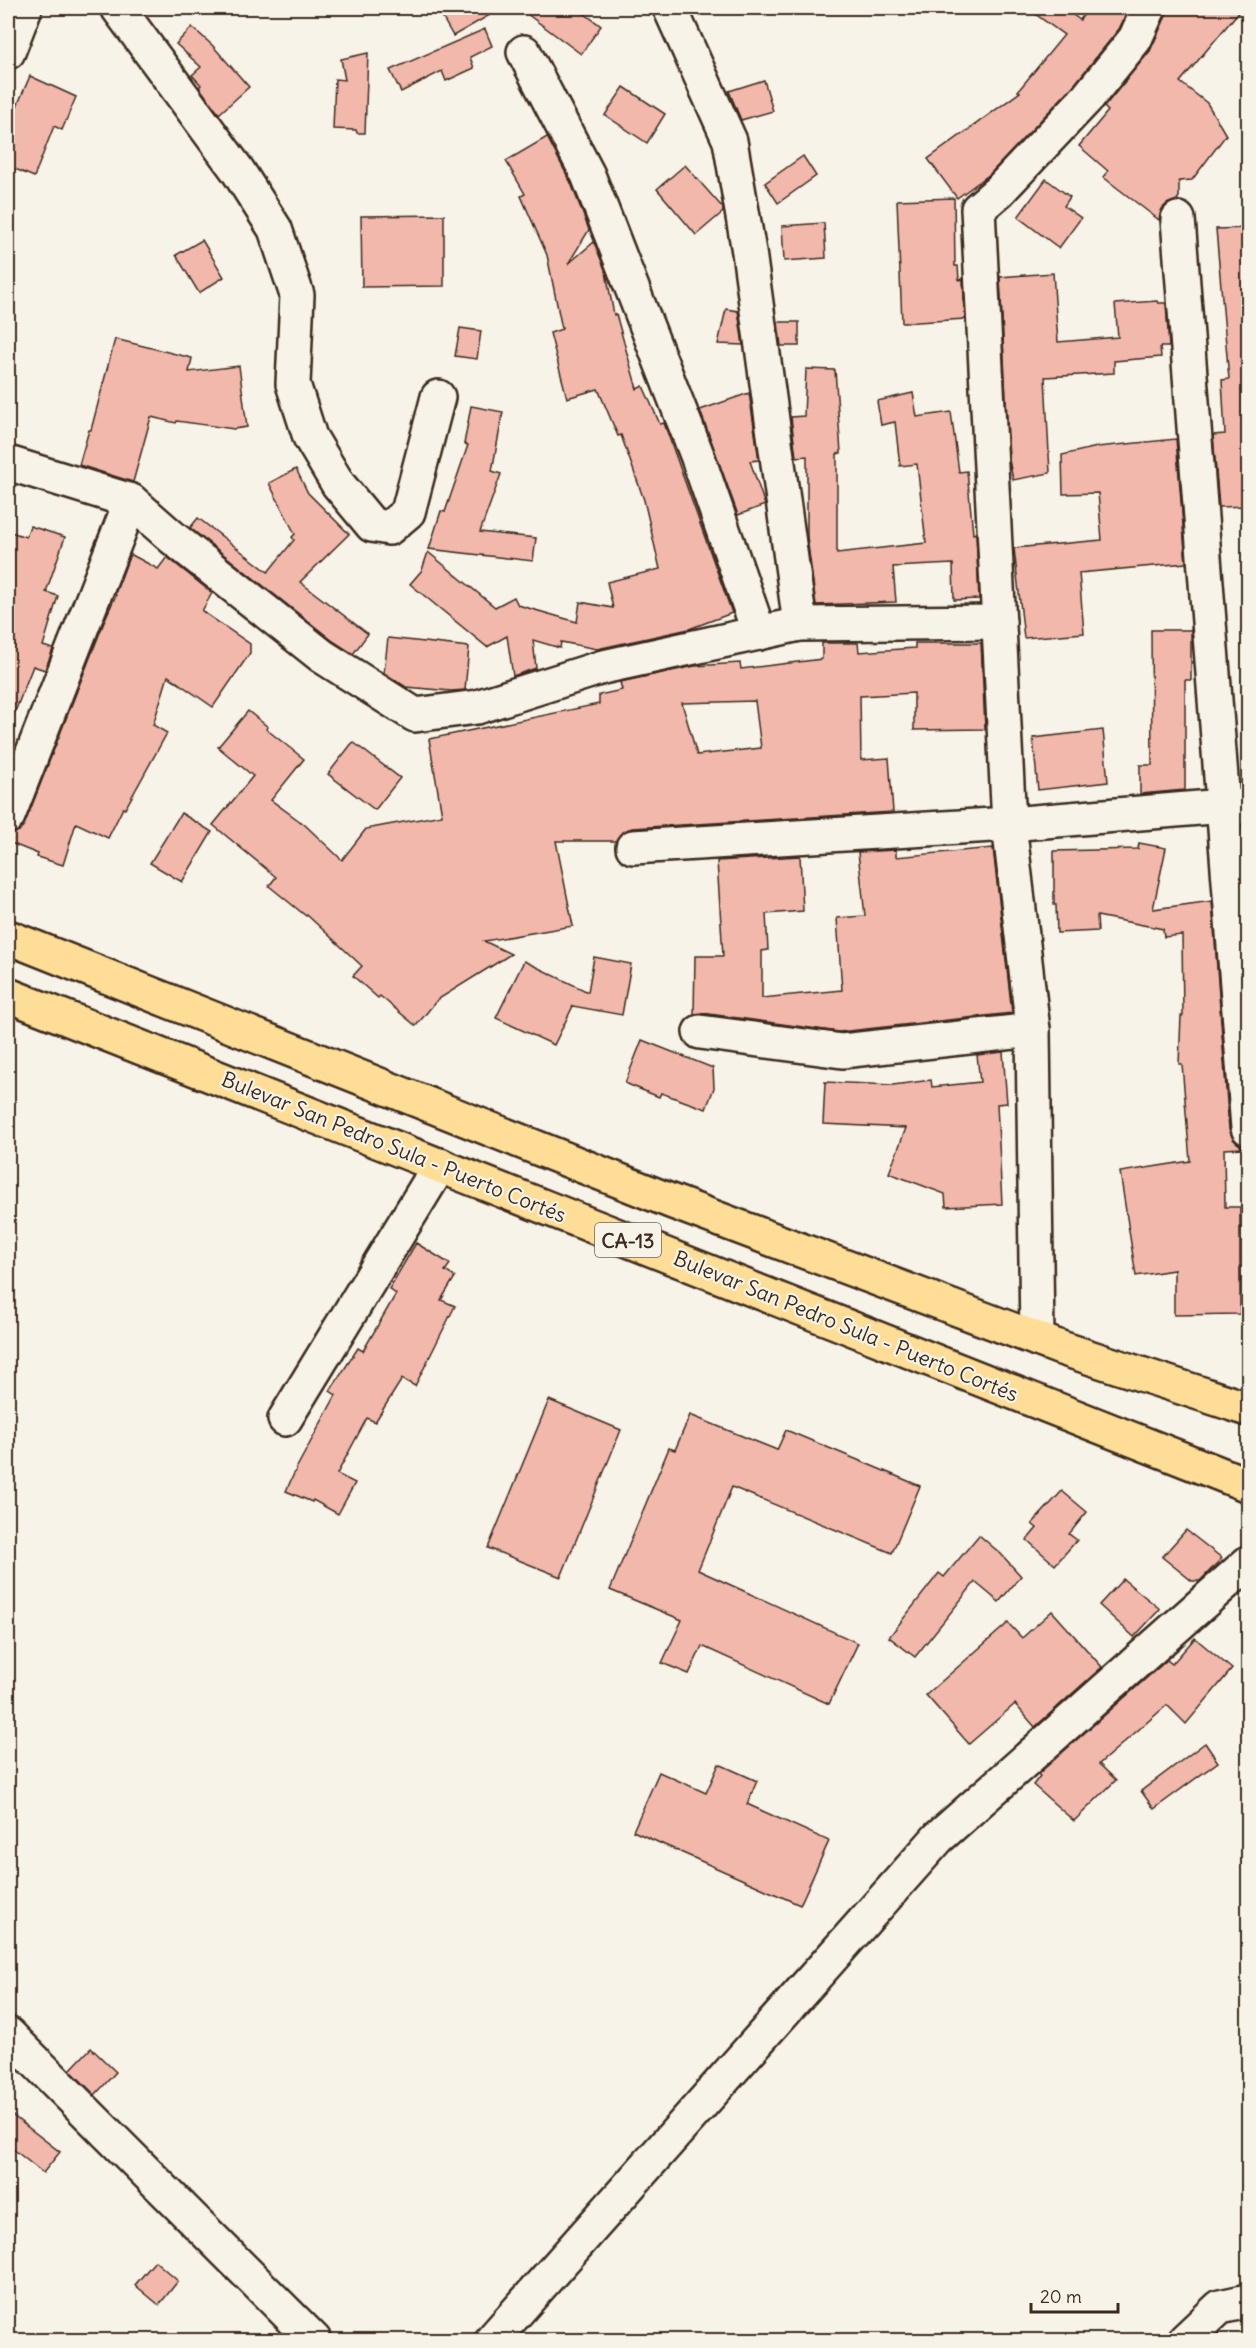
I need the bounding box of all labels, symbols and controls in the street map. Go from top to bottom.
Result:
street label: Bulevar San Pedro Sula - Puerto Cortés [218,1065,570,1229]
road number: CA-13 [595,1223,661,1257]
street label: Bulevar San Pedro Sula - Puerto Cortés [670,1244,1022,1408]
scale bar [1031,2276,1118,2314]
text: 20 m [1040,2285,1082,2308]

